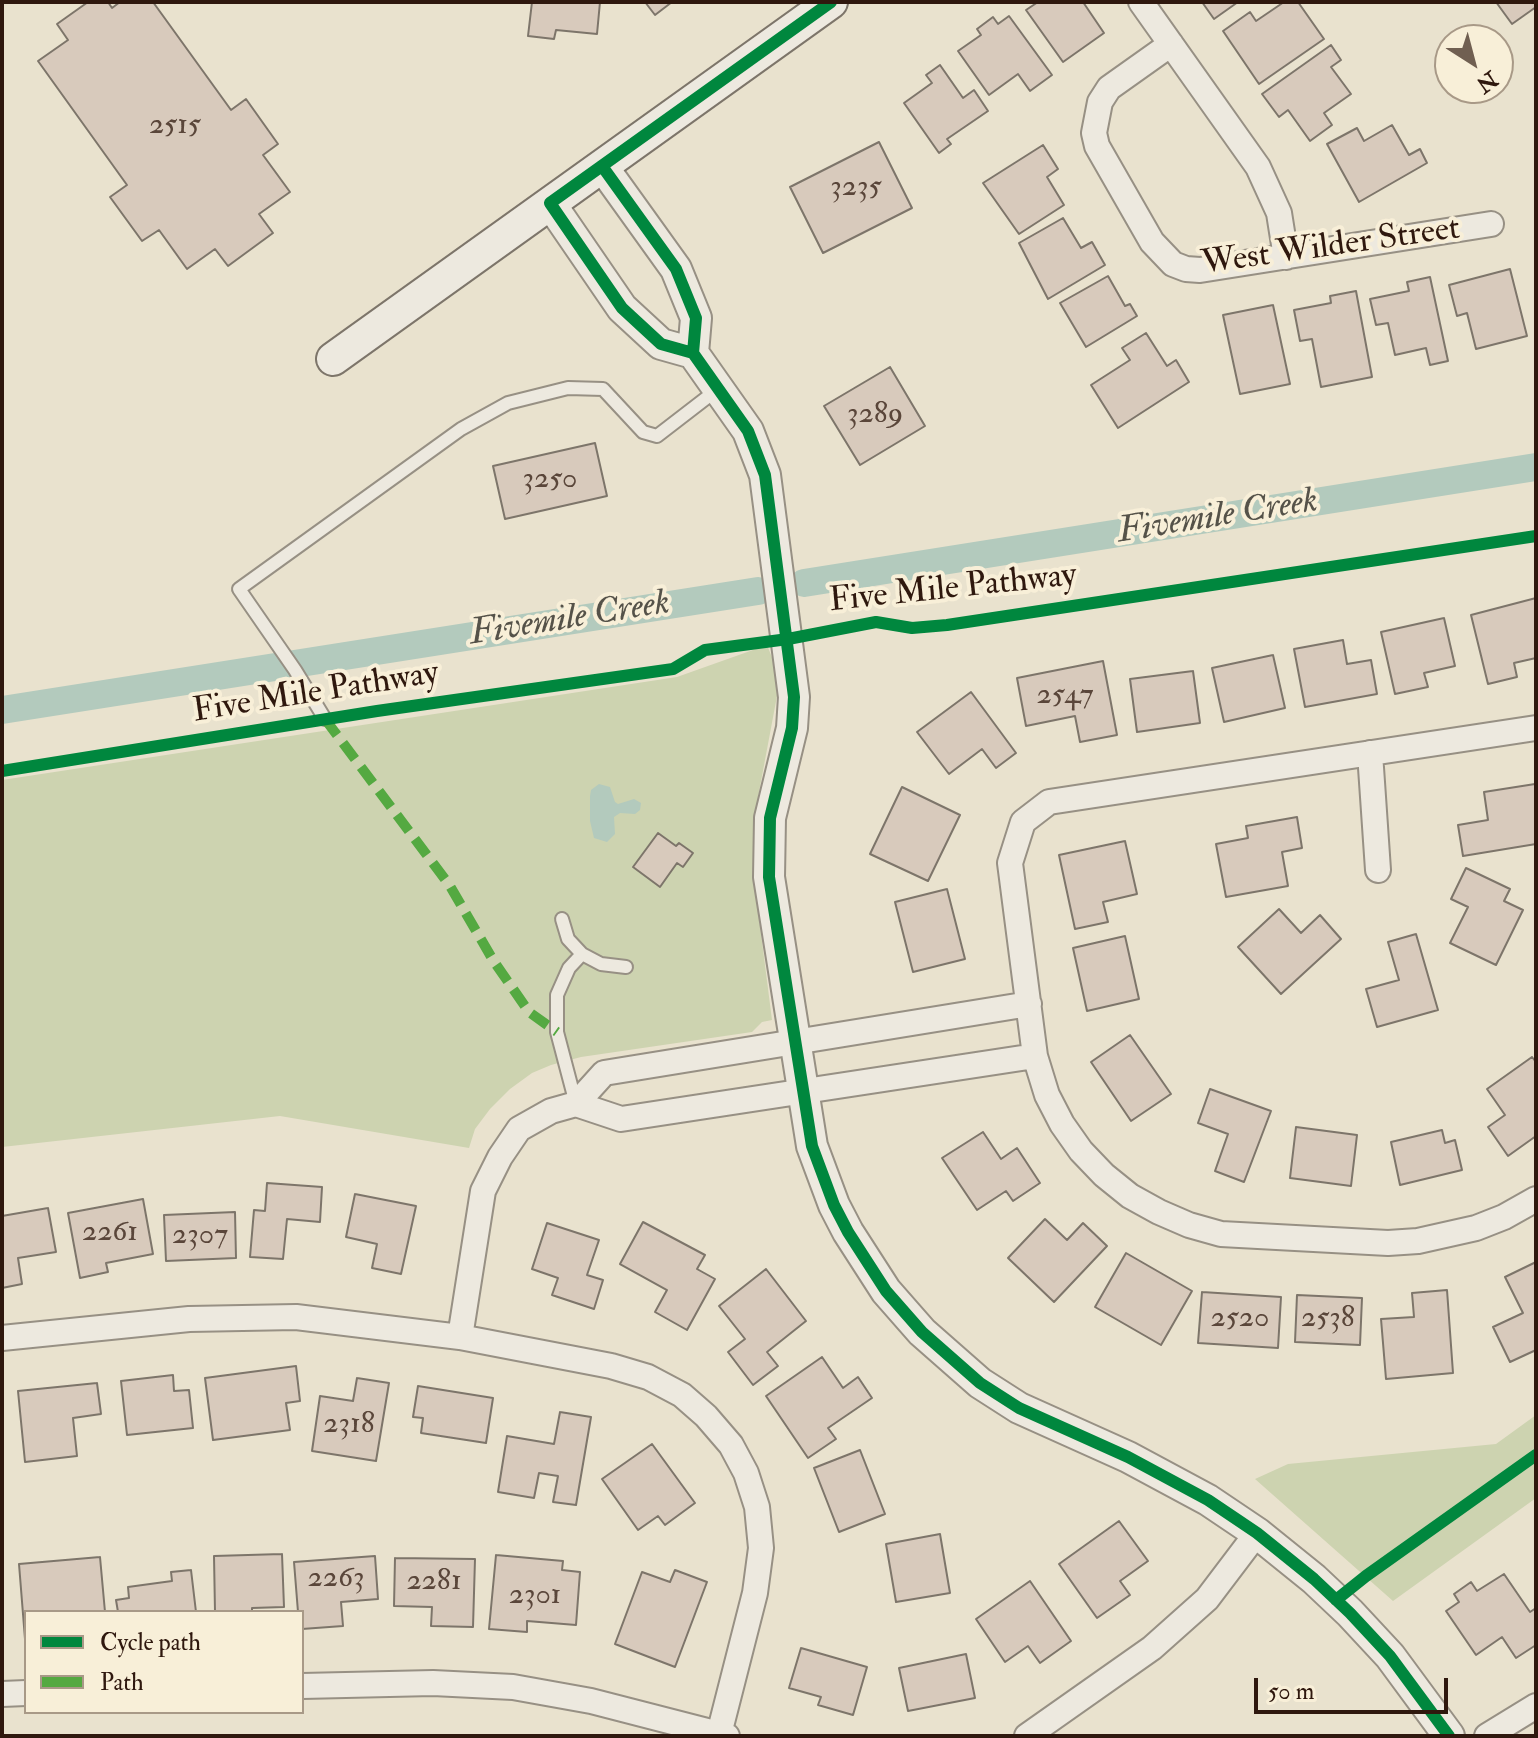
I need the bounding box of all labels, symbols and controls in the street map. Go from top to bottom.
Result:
north arrow [1434,24,1514,104]
text: N [1471,65,1503,99]
house number: 2515 [149,109,201,145]
house number: 3235 [830,171,882,207]
street label: West Wilder Street [1199,210,1463,286]
house number: 3289 [847,398,903,434]
house number: 3250 [523,463,577,499]
water label: Fivemile Creek [1115,481,1321,555]
street label: Five Mile Pathway [827,557,1079,623]
water label: Fivemile Creek [467,583,673,657]
street label: Five Mile Pathway [190,654,442,734]
house number: 2547 [1037,679,1093,715]
house number: 2261 [82,1216,138,1252]
house number: 2307 [172,1219,228,1255]
house number: 2520 [1211,1302,1269,1338]
house number: 2538 [1301,1302,1355,1338]
house number: 2318 [323,1408,375,1444]
house number: 2263 [307,1562,365,1598]
house number: 2281 [406,1565,462,1601]
house number: 2301 [509,1579,561,1615]
legend [24,1610,304,1714]
text: Cycle path [100,1627,201,1658]
scale bar [1258,1662,1452,1712]
text: Path [100,1667,144,1698]
text: 50 m [1268,1676,1314,1707]

